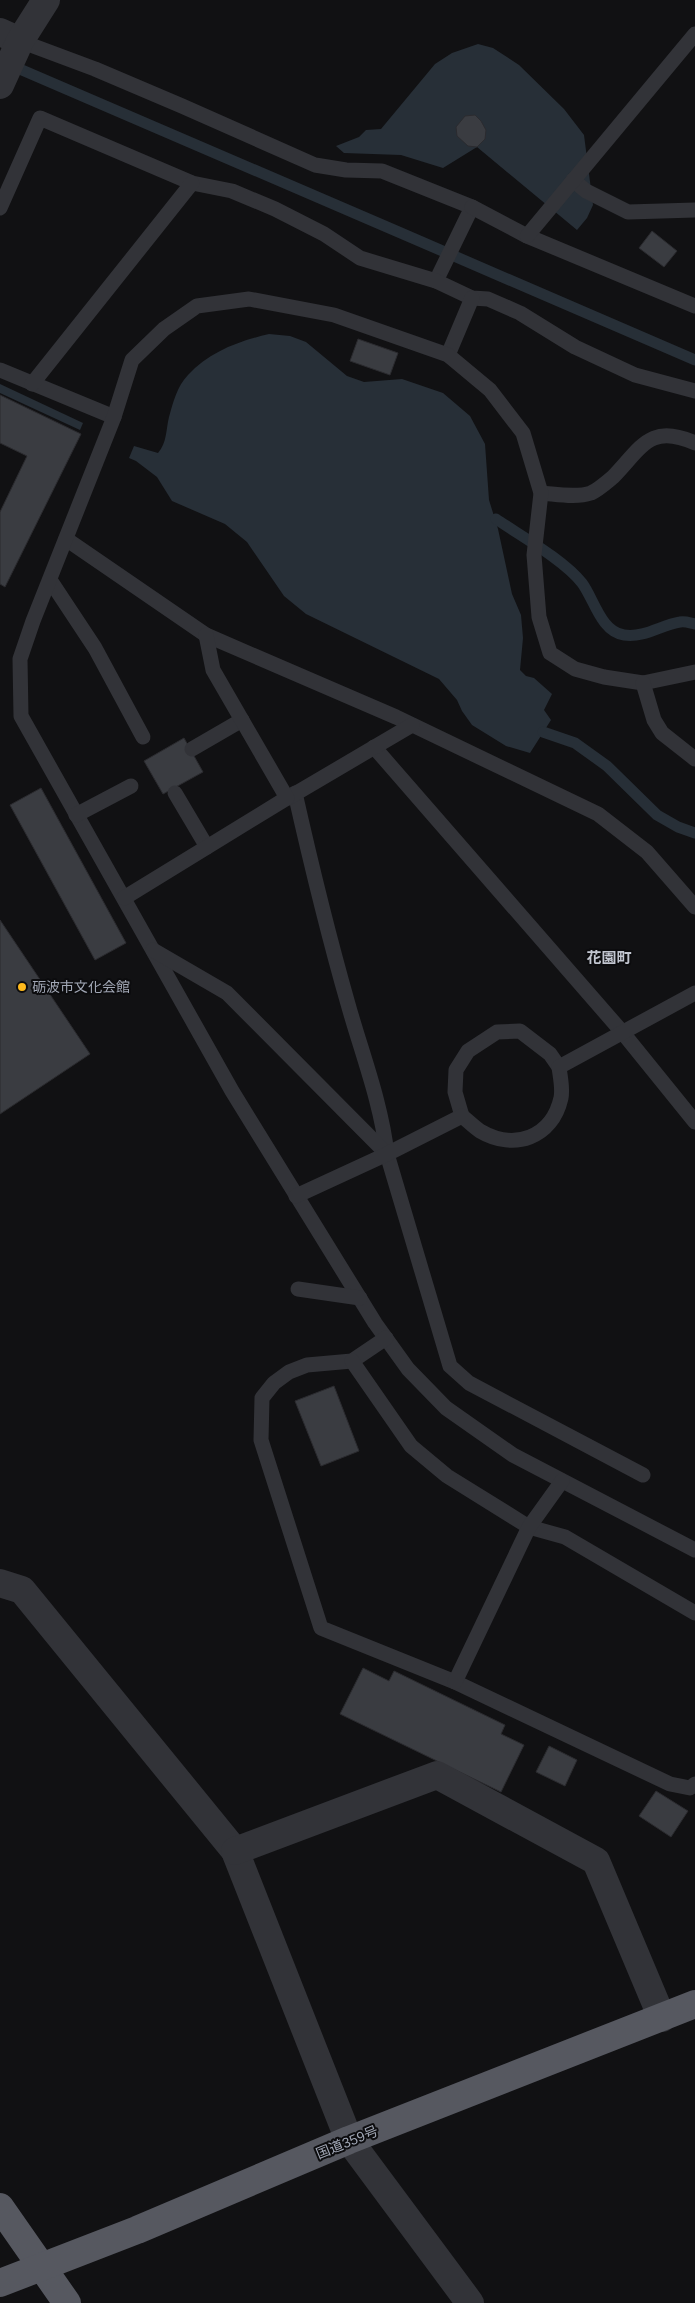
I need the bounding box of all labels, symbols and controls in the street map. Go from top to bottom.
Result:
district label: 花園町 [586,949,632,966]
place label: 砺波市文化会館 [32,979,130,995]
marker: 砺波市文化会館 [16,981,28,993]
street label: 国道359号 [314,2122,380,2162]

